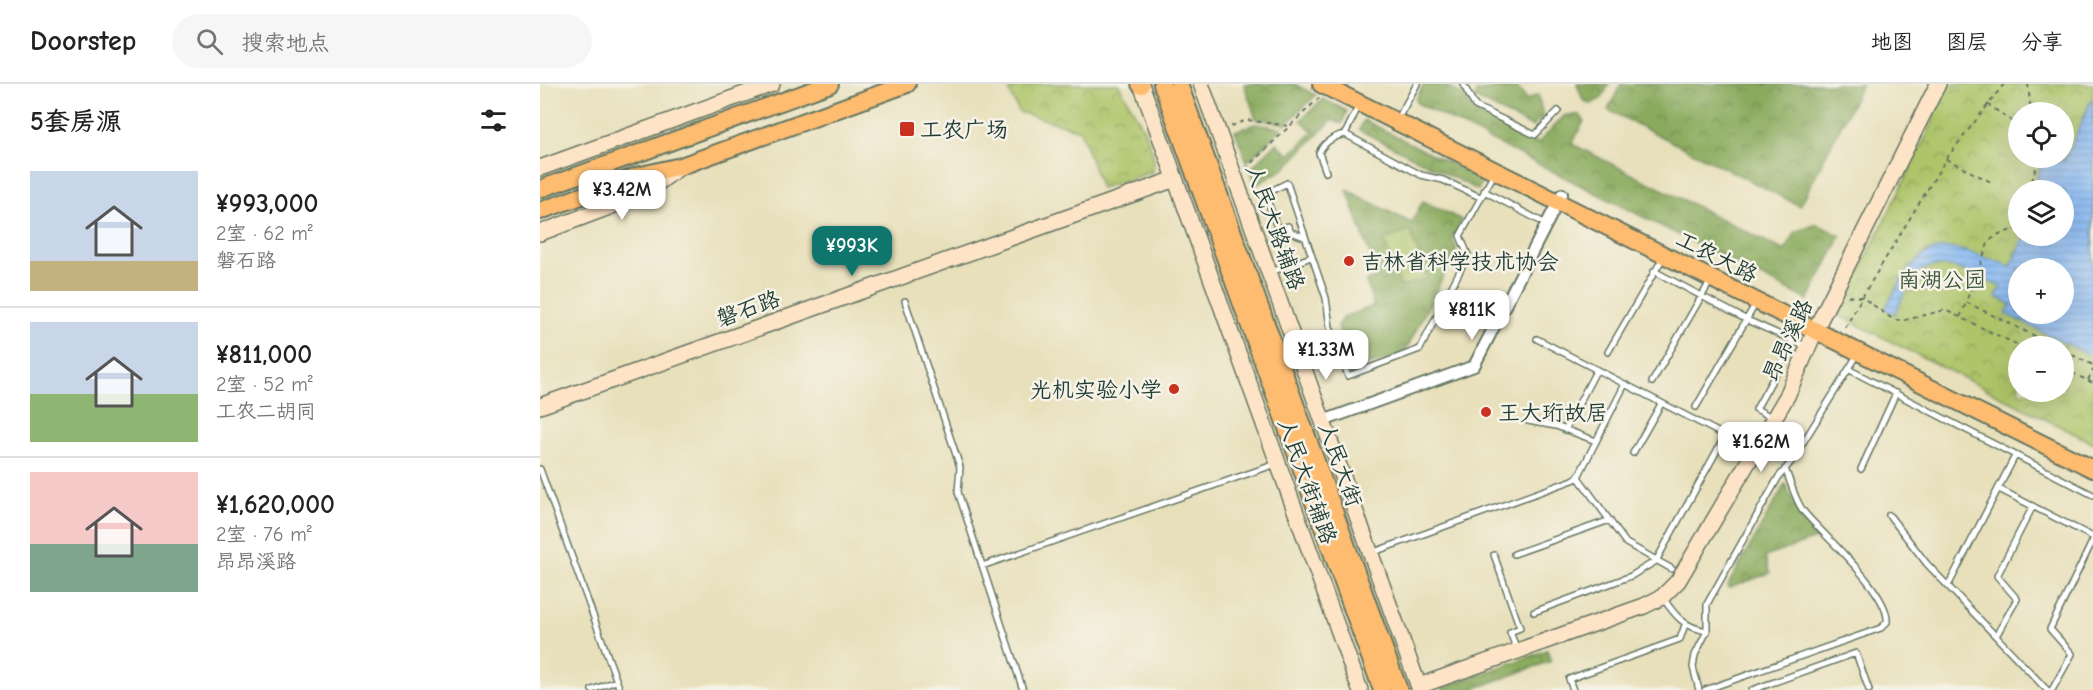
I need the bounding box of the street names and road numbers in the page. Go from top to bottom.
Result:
street label: 人民大路辅路 [1240,161,1310,294]
street label: 工农大路 [1671,225,1762,288]
street label: 磐石路 [713,285,784,332]
street label: 昂昂溪路 [1758,295,1818,386]
street label: 人民大街辅路 [1272,415,1342,548]
street label: 人民大街 [1313,419,1367,510]

